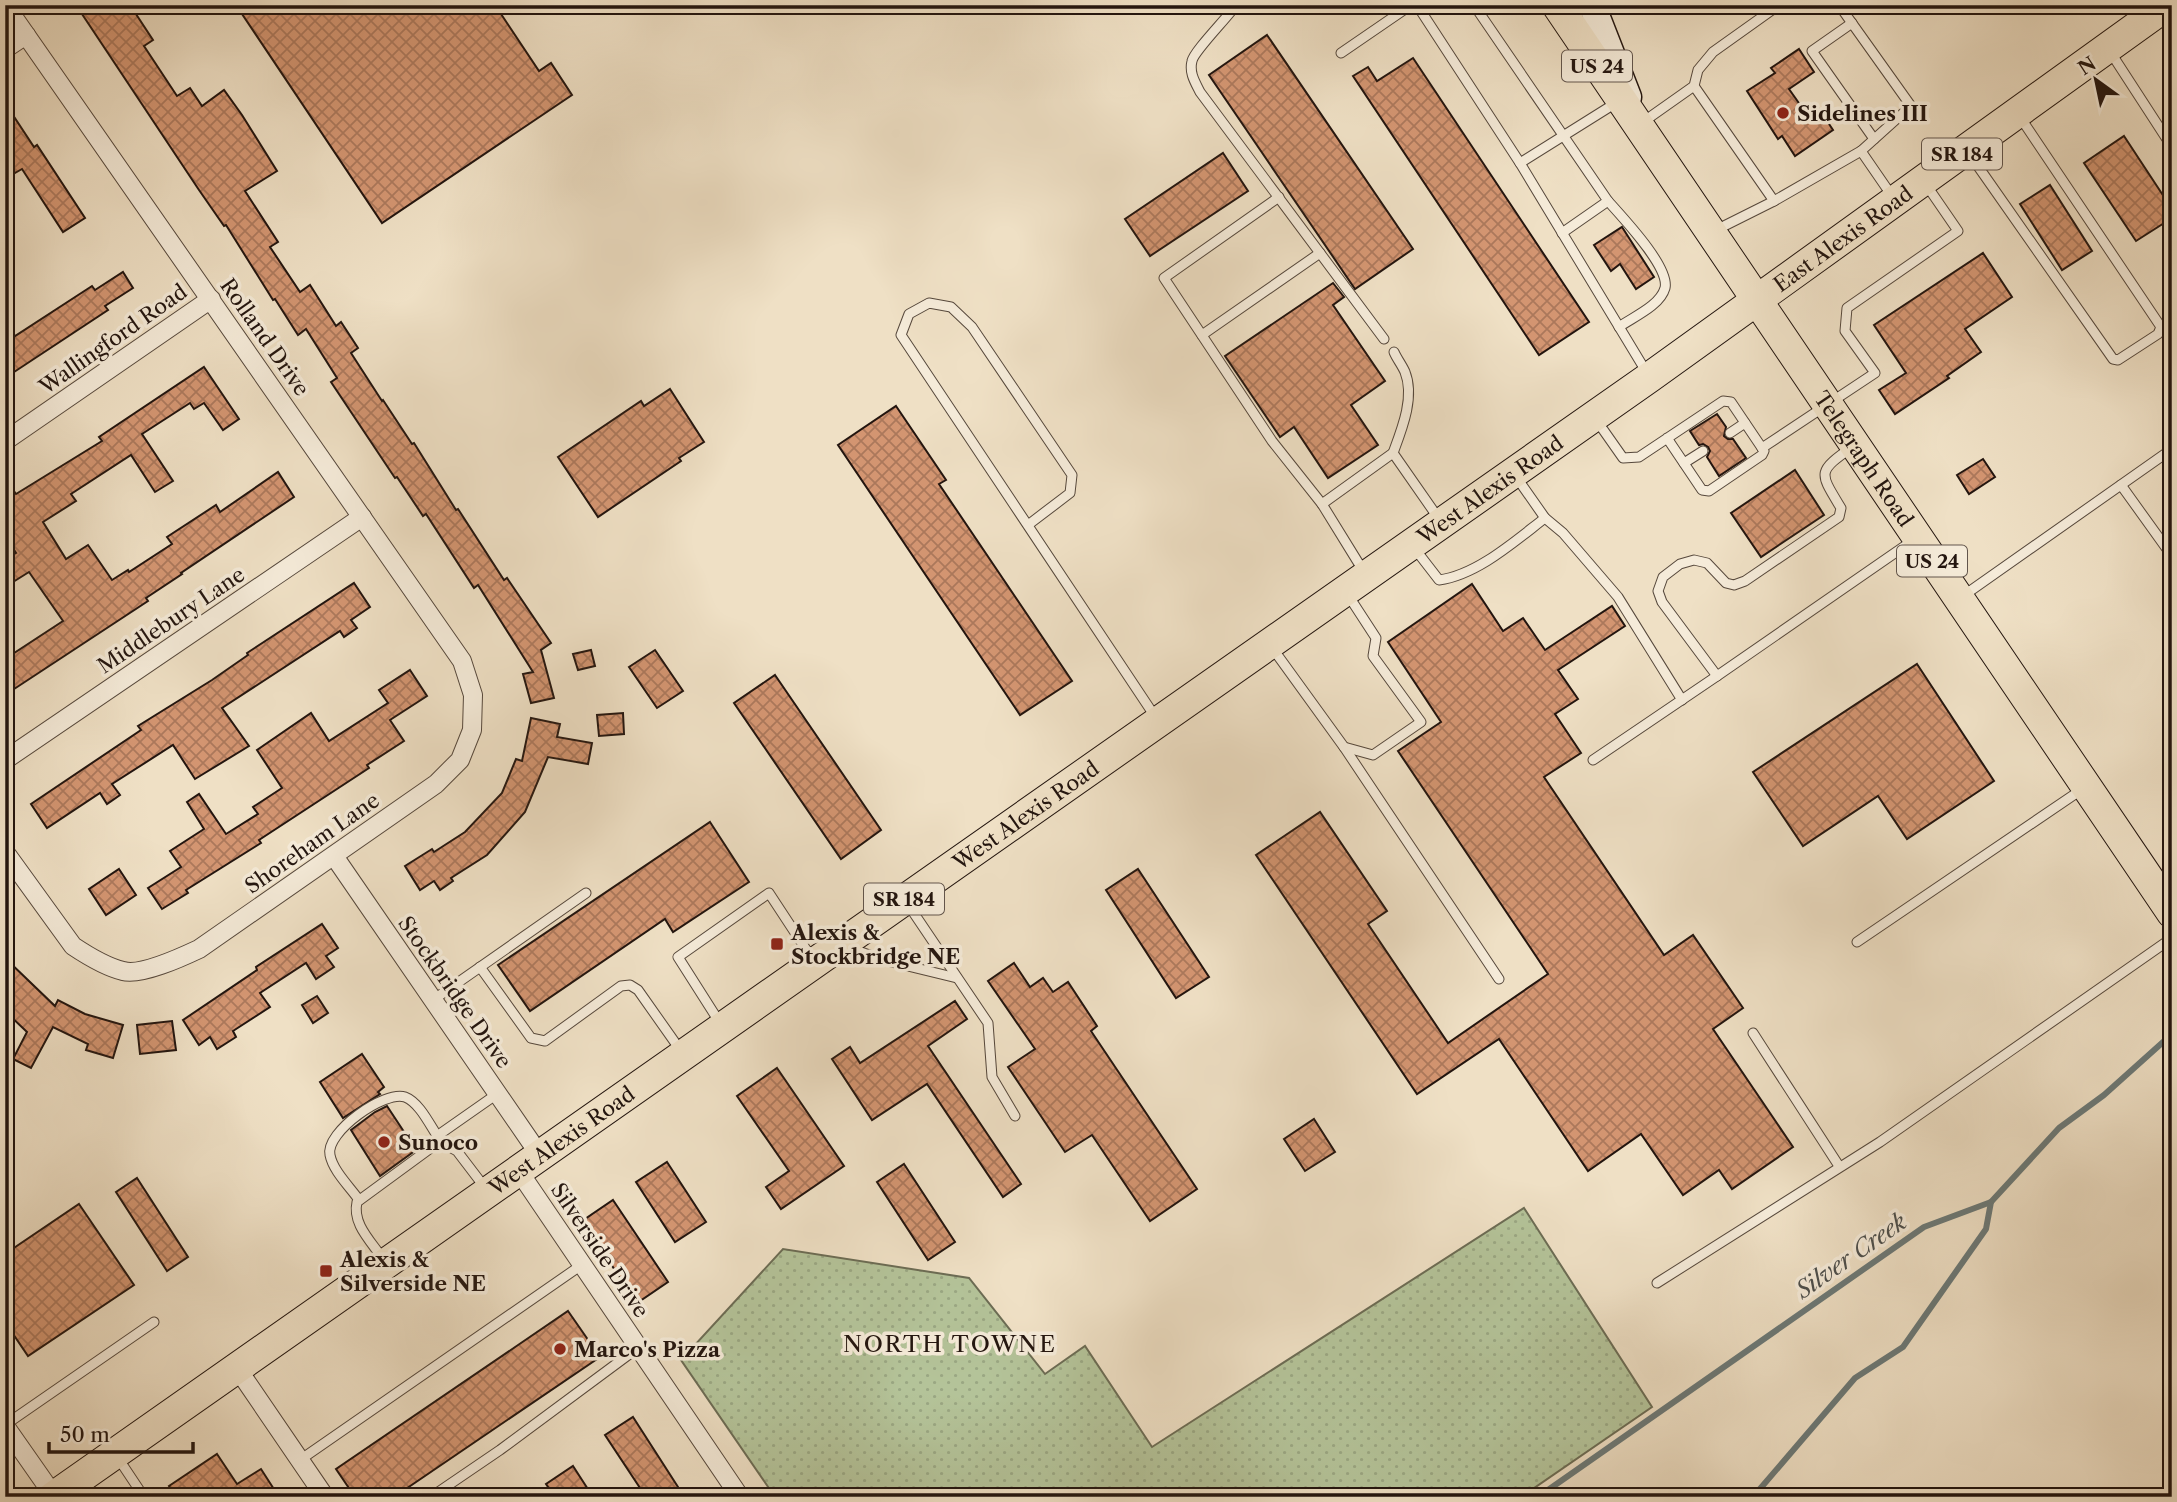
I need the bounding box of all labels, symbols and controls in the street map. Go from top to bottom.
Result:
north arrow [2062,46,2132,116]
road number: US 24 [1562,50,1632,82]
text: N [2074,52,2100,80]
place label: Sidelines III [1797,101,1928,126]
marker: Sidelines III [1775,105,1791,121]
road number: SR 184 [1922,138,2002,170]
street label: East Alexis Road [1768,180,1917,297]
street label: Rolland Drive [215,273,315,401]
street label: Wallingford Road [34,279,192,400]
street label: Telegraph Road [1810,386,1919,531]
street label: West Alexis Road [1411,429,1568,550]
road number: US 24 [1897,546,1967,576]
street label: Middlebury Lane [93,562,249,678]
street label: West Alexis Road [947,755,1104,875]
street label: Shoreham Lane [240,787,384,899]
road number: SR 184 [864,884,944,914]
street label: Stockbridge Drive [393,911,517,1073]
place label: Alexis & Stockbridge NE [790,920,960,969]
marker: Alexis & Stockbridge NE [769,936,785,952]
street label: West Alexis Road [483,1081,639,1201]
place label: Sunoco [398,1130,478,1155]
marker: Sunoco [376,1134,392,1150]
street label: Silverside Drive [546,1178,654,1322]
water label: Silver Creek [1789,1208,1912,1305]
place label: Alexis & Silverside NE [339,1247,486,1296]
marker: Alexis & Silverside NE [318,1263,334,1279]
district label: NORTH TOWNE [843,1330,1057,1358]
place label: Marco's Pizza [574,1337,721,1362]
marker: Marco's Pizza [552,1341,568,1357]
scale bar [49,1411,192,1455]
text: 50 m [60,1422,110,1447]

